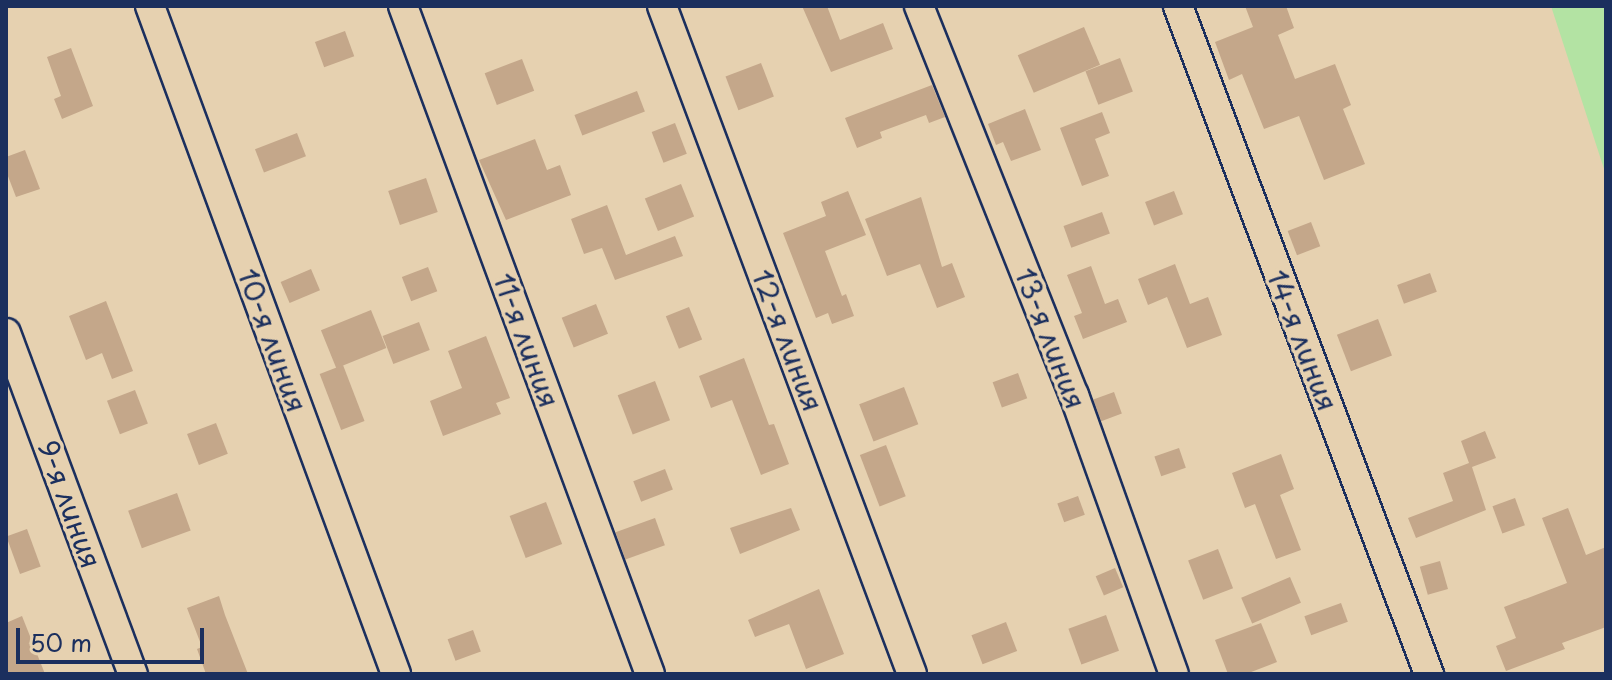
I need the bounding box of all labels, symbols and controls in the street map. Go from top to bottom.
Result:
street label: 13-я линия [1009,262,1093,414]
street label: 10-я линия [231,263,315,417]
street label: 12-я линия [745,264,831,416]
street label: 14-я линия [1261,264,1345,416]
street label: 11-я линия [487,268,567,412]
street label: 9-я линия [31,435,109,573]
scale bar [20,612,208,662]
text: 50 m [30,624,92,660]

